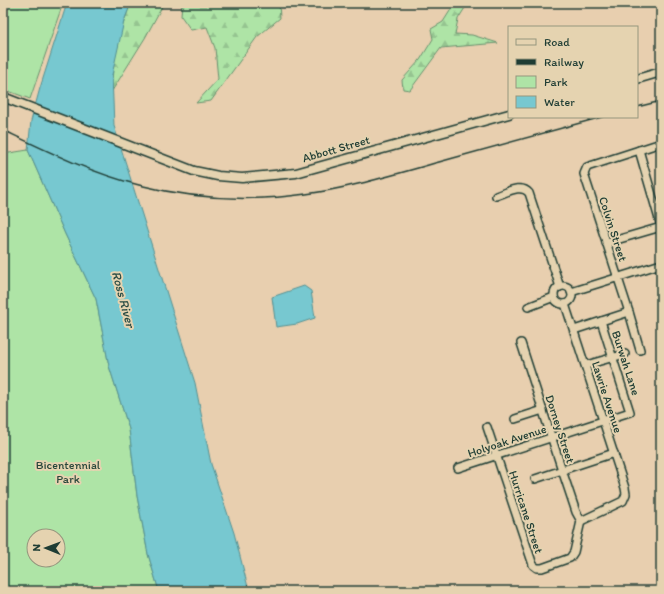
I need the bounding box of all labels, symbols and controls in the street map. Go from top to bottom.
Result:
legend [508,26,638,118]
text: Road [544,35,570,49]
text: Railway [544,55,584,69]
text: Park [544,75,568,89]
text: Water [544,95,575,109]
street label: Abbott Street [301,133,372,165]
street label: Colvin Street [596,195,630,264]
water label: Ross River [109,269,139,331]
street label: Burwah Lane [609,329,643,397]
street label: Lawrie Avenue [589,359,625,435]
street label: Dorney Street [542,393,578,465]
street label: Holyoak Avenue [466,422,548,460]
park label: Bicentennial Park [36,458,101,486]
street label: Hurricane Street [506,469,546,556]
north arrow [26,528,66,568]
text: N [30,544,43,552]

